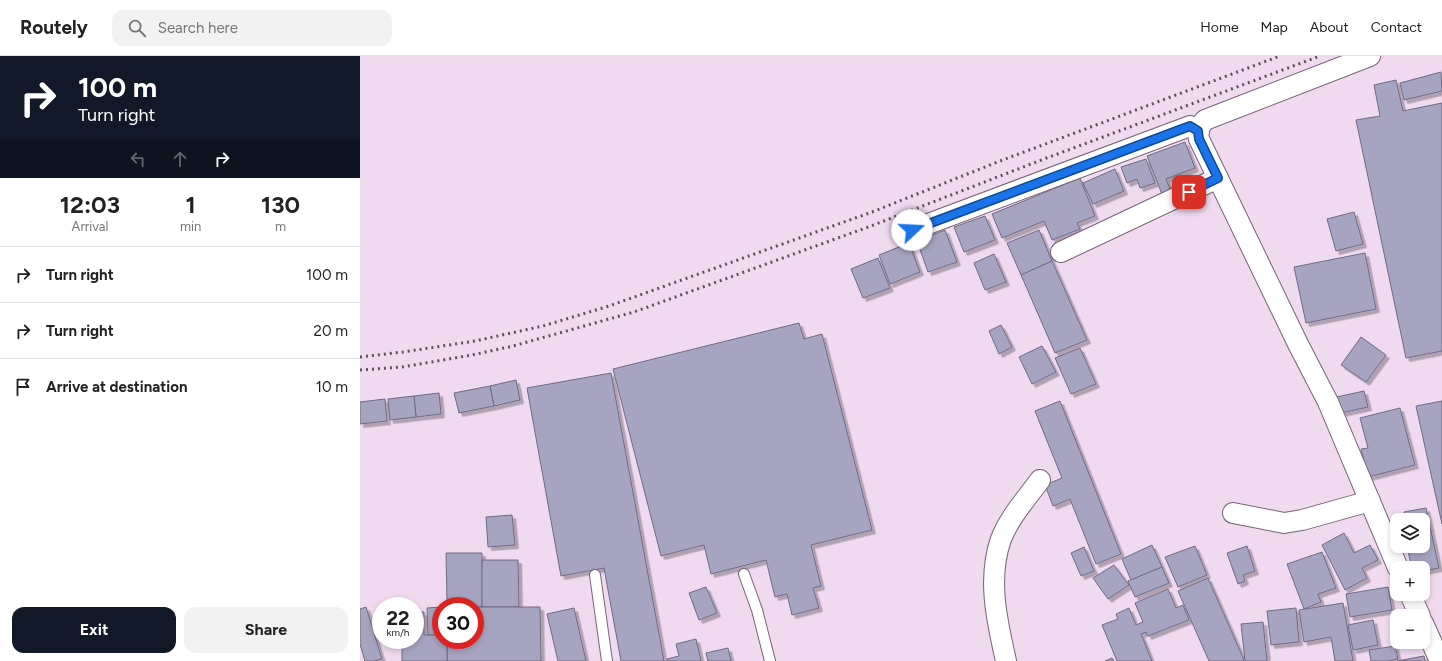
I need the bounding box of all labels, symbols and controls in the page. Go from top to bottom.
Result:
search box [112,10,392,46]
text: Routely [20,16,88,39]
icon: search [126,17,148,39]
text: Search here [158,19,238,37]
text: Home [1200,19,1239,36]
text: Map [1261,19,1288,36]
text: About [1310,19,1349,36]
text: Contact [1371,19,1422,36]
text: 100 m [78,70,157,104]
icon: right [12,72,64,124]
text: Turn right [78,104,155,126]
icon: left [127,148,149,170]
icon: ahead [169,148,191,170]
icon: right [211,148,233,170]
pin [1172,175,1206,209]
icon: arrive [1178,181,1200,203]
text: 12:03 [60,190,120,219]
text: 1 [185,190,196,219]
text: 130 [261,190,300,219]
position arrow [891,209,933,251]
text: Arrival [72,219,108,234]
text: min [180,219,201,234]
text: m [275,219,286,234]
icon: right [12,264,34,286]
text: Turn right [46,266,114,284]
text: 100 m [306,266,348,284]
icon: right [12,320,34,342]
text: Turn right [46,322,114,340]
text: 20 m [314,322,348,340]
icon: arrive [12,376,34,398]
text: Arrive at destination [46,378,187,396]
text: 10 m [316,378,348,396]
map controls [1390,513,1430,649]
button: layers [1390,513,1430,553]
button: + [1390,561,1430,601]
speed limit sign: 30 [432,597,484,649]
text: 22 [386,606,410,630]
button: Exit [12,607,176,653]
button: Share [184,607,348,653]
button: − [1390,609,1430,649]
text: km/h [387,626,409,639]

